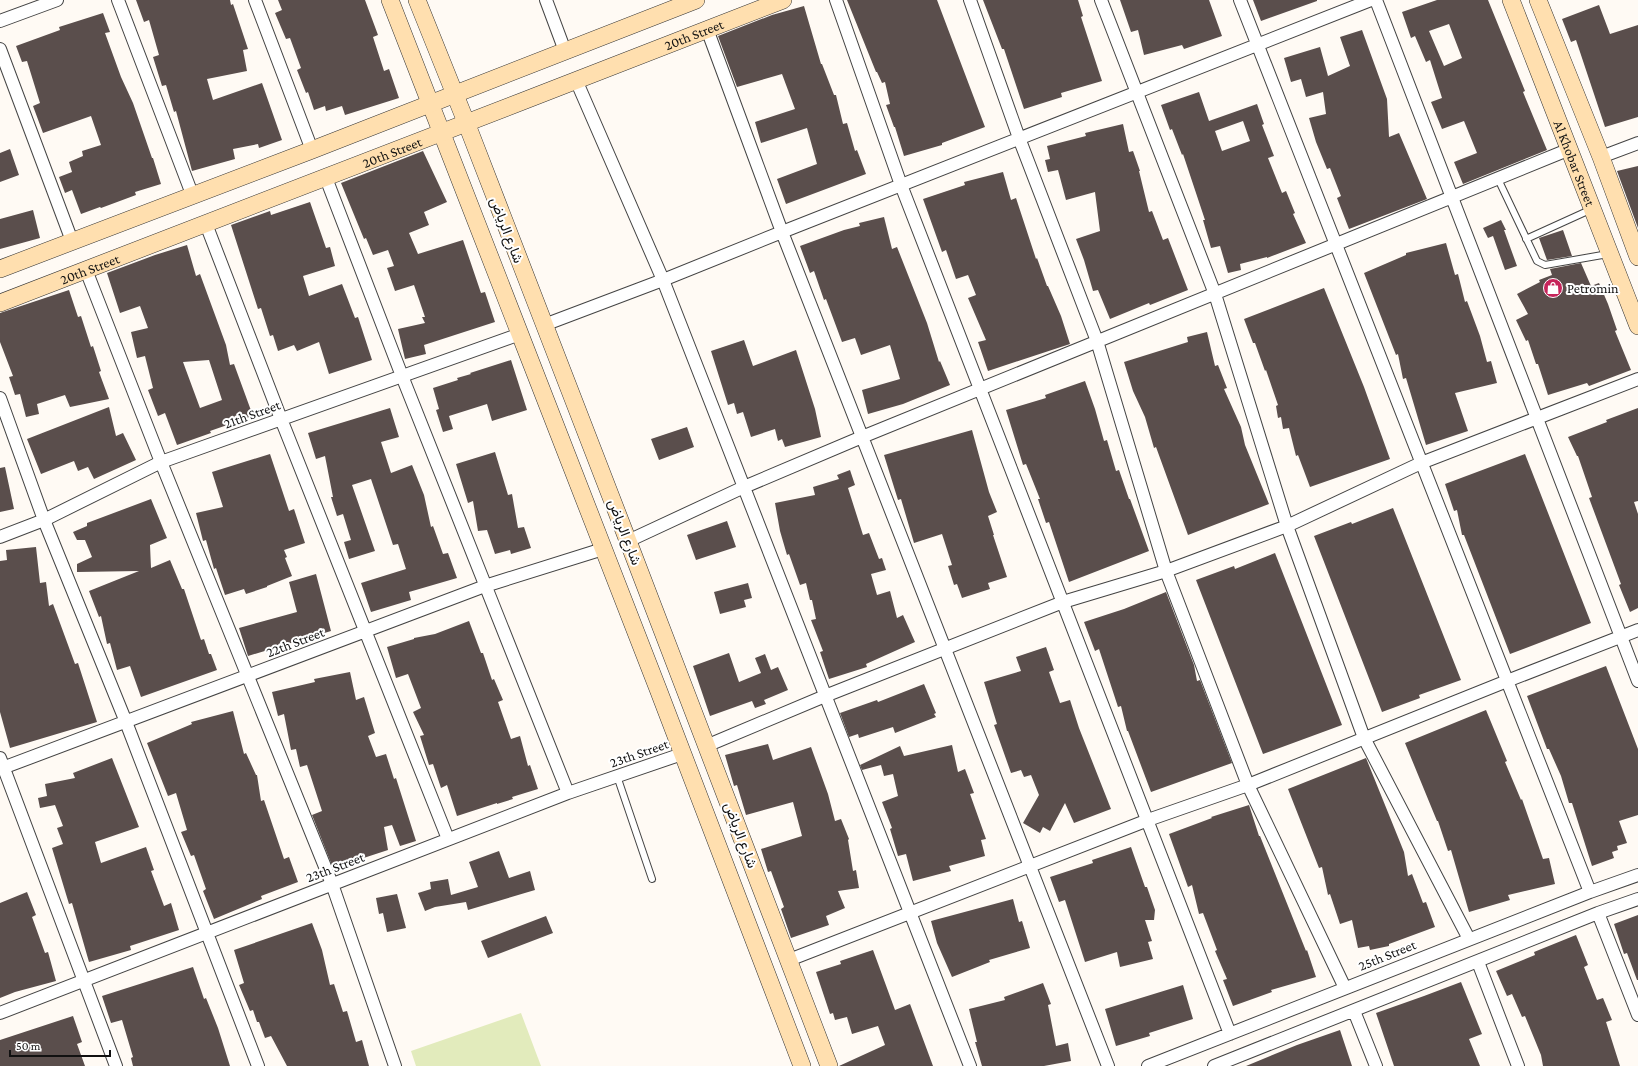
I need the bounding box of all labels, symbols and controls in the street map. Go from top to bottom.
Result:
street label: 20th Street [662,16,726,53]
street label: Al Khobar Street [1551,118,1599,209]
street label: 20th Street [360,133,424,171]
street label: شارع الرياض [484,195,527,266]
street label: 20th Street [58,250,122,287]
shop icon: Petromin [1542,277,1564,299]
place label: Petromin [1567,280,1619,296]
street label: 21th Street [222,396,283,432]
street label: شارع الرياض [602,497,645,568]
street label: 22th Street [264,623,327,660]
street label: 23th Street [608,735,671,770]
street label: شارع الرياض [718,800,761,871]
street label: 23th Street [304,848,367,885]
street label: 25th Street [1356,936,1419,974]
scale bar [10,1032,110,1058]
text: 50 m [16,1039,41,1053]

